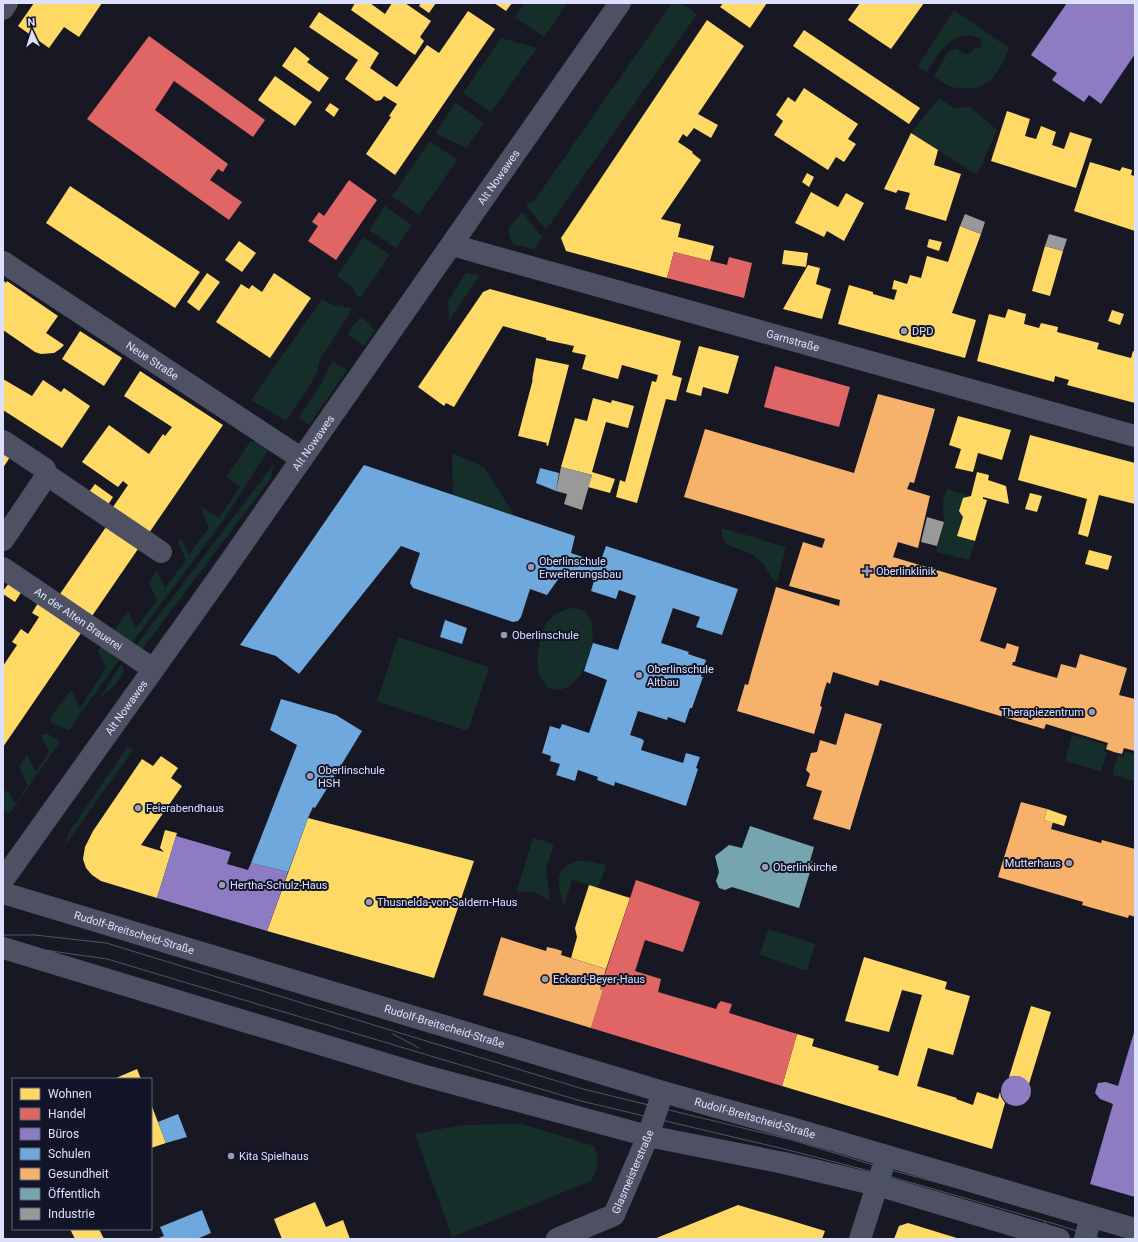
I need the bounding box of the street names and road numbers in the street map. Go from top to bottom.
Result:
street label: Alt Nowawes [475,147,522,207]
street label: Garnstraße [765,327,821,354]
street label: Neue Straße [124,338,181,383]
street label: Alt Nowawes [289,412,337,473]
street label: An der Alten Brauerei [32,585,125,653]
street label: Alt Nowawes [102,677,150,737]
street label: Rudolf-Breitscheid-Straße [72,908,196,957]
street label: Rudolf-Breitscheid-Straße [383,1002,506,1050]
street label: Rudolf-Breitscheid-Straße [693,1095,817,1141]
street label: Glasmeisterstraße [609,1128,656,1216]

